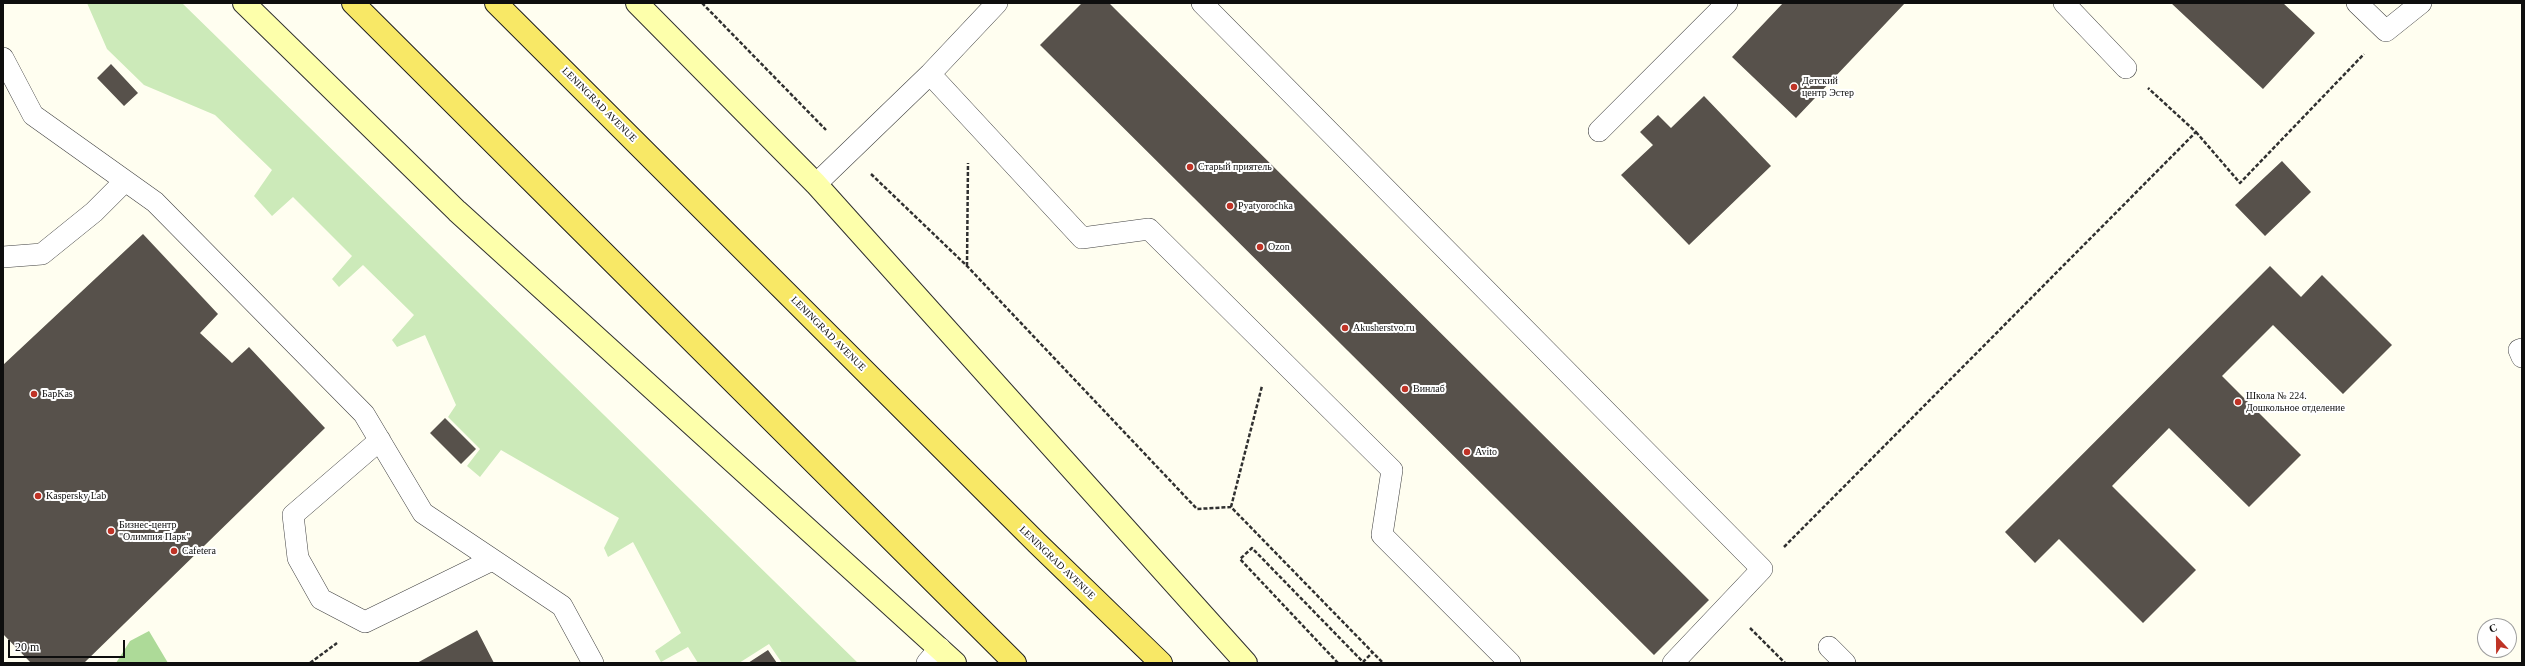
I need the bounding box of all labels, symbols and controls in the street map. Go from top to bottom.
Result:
street label: LENINGRAD AVENUE [559,65,639,145]
place label: Детский центр Эстер [1802,75,1854,98]
marker: Детский центр Эстер [1789,82,1799,92]
place label: Старый приятель [1198,161,1272,173]
marker: Старый приятель [1185,162,1195,172]
place label: Pyatyorochka [1238,200,1293,212]
marker: Pyatyorochka [1225,201,1235,211]
place label: Ozon [1268,241,1290,253]
marker: Ozon [1255,242,1265,252]
street label: LENINGRAD AVENUE [788,294,868,374]
place label: Akusherstvo.ru [1353,322,1414,334]
marker: Akusherstvo.ru [1340,323,1350,333]
place label: Винлаб [1413,383,1445,395]
marker: Винлаб [1400,384,1410,394]
place label: БарKas [42,388,73,400]
marker: БарKas [29,389,39,399]
place label: Школа № 224. Дошкольное отделение [2246,390,2345,414]
marker: Школа № 224. Дошкольное отделение [2233,397,2243,407]
place label: Avito [1475,446,1497,458]
marker: Avito [1462,447,1472,457]
place label: Kaspersky Lab [46,490,106,502]
marker: Kaspersky Lab [33,491,43,501]
place label: Бизнес-центр "Олимпия Парк" [119,519,190,542]
street label: LENINGRAD AVENUE [1017,524,1097,602]
marker: Бизнес-центр "Олимпия Парк" [106,526,116,536]
place label: Cafetera [182,545,216,557]
marker: Cafetera [169,546,179,556]
north arrow [2477,618,2517,658]
text: С [2487,621,2499,635]
scale bar [10,632,127,658]
text: 20 m [15,640,39,654]

